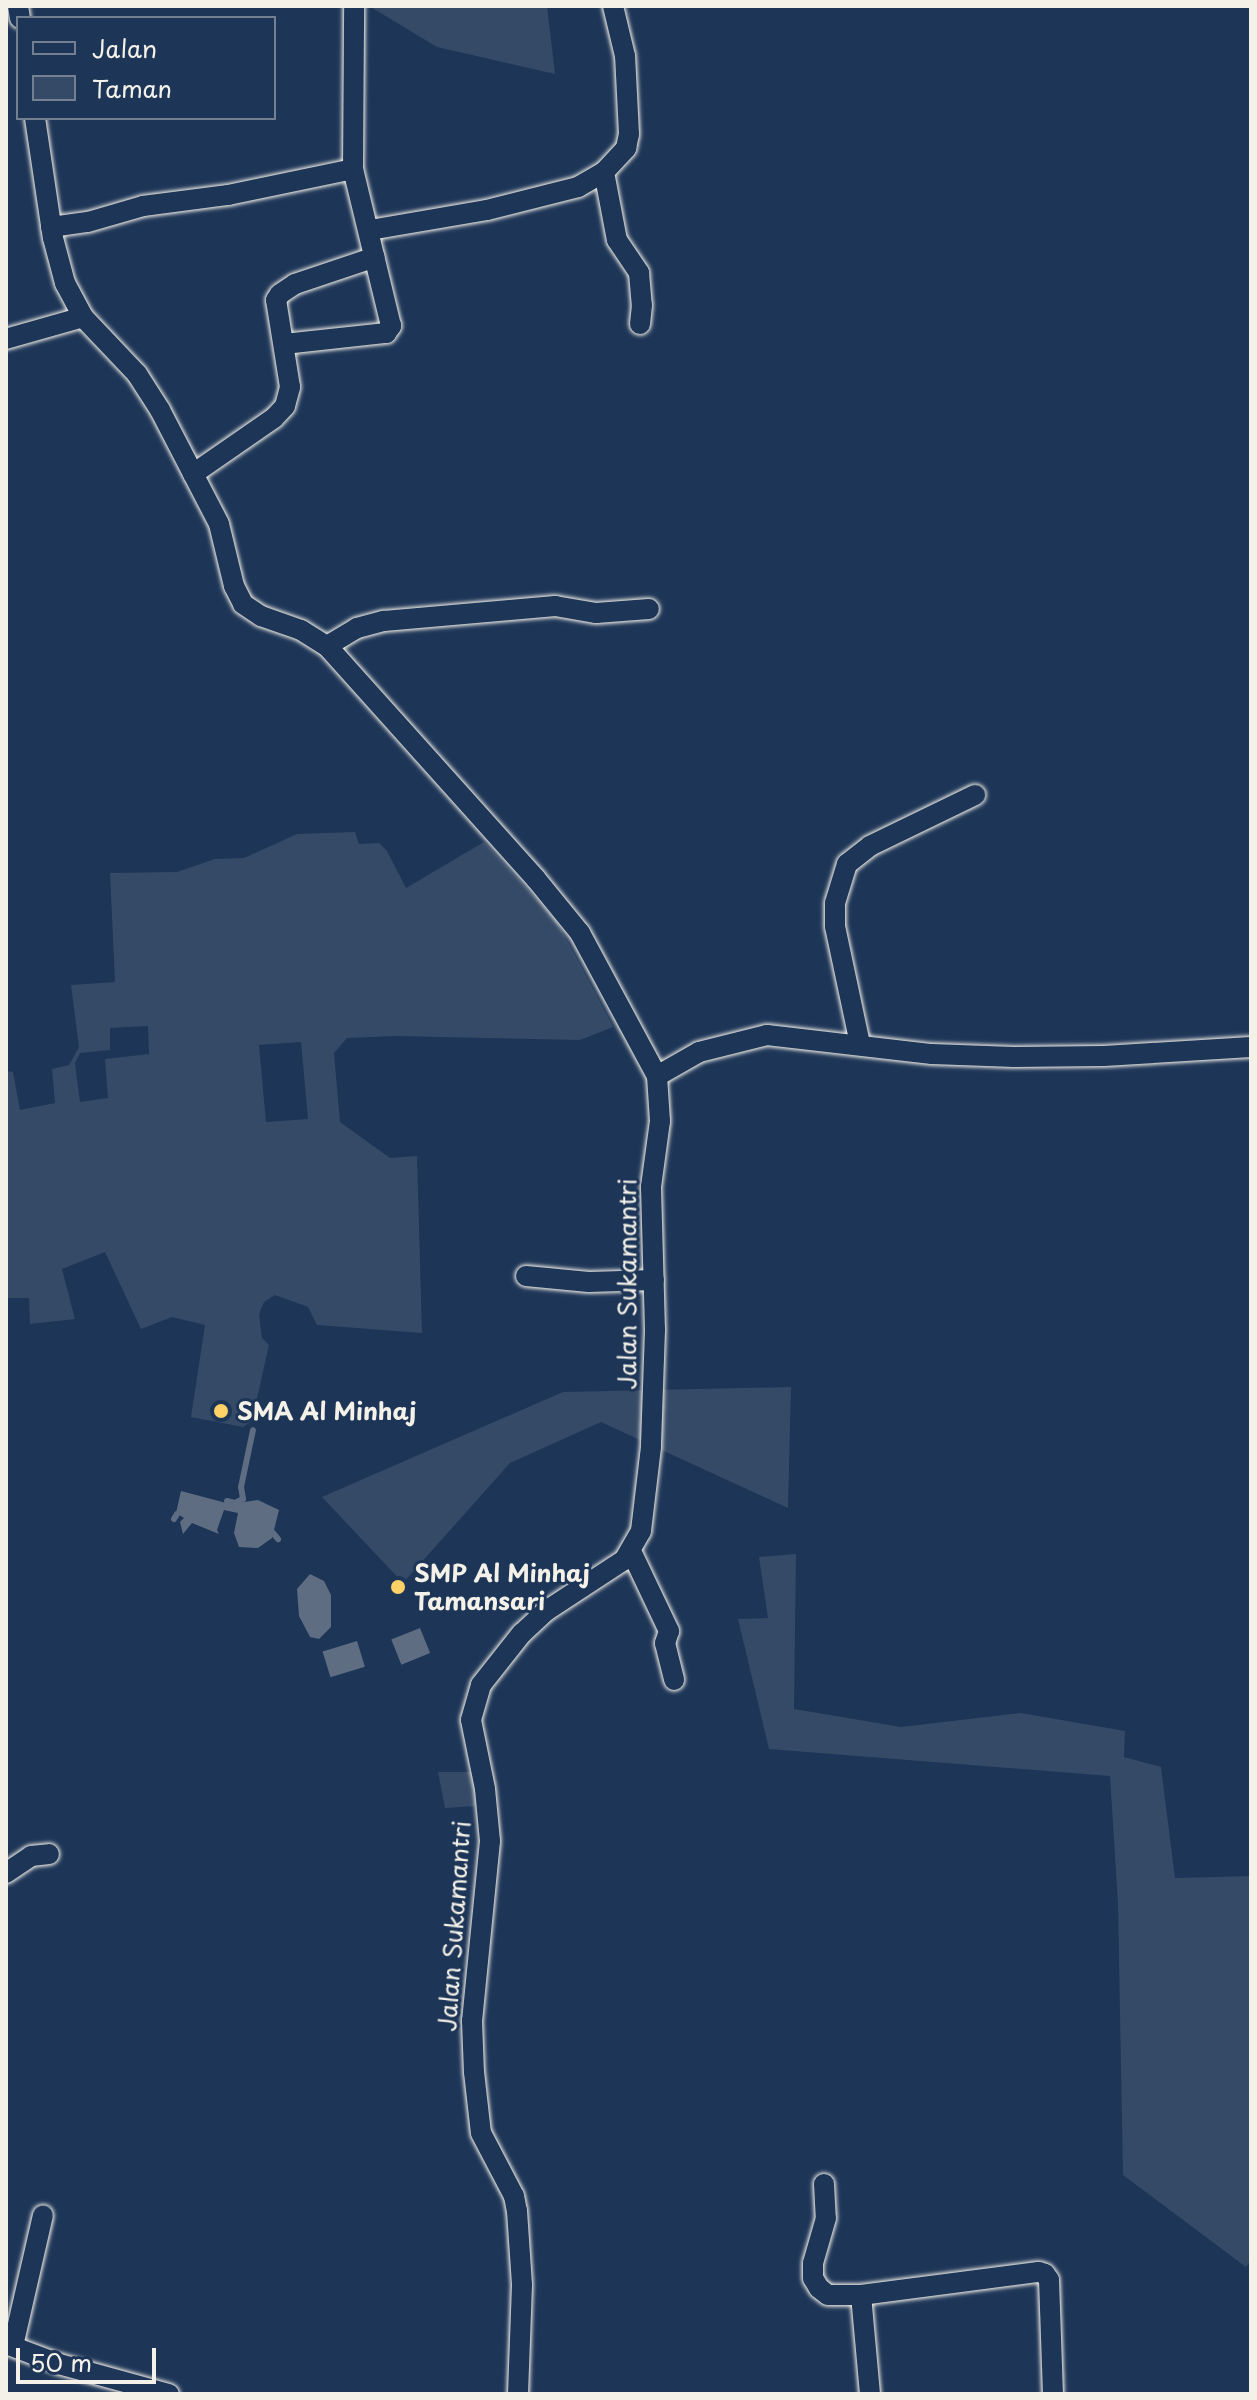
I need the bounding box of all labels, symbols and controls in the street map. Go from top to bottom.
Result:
legend [16,16,276,120]
text: Jalan [92,30,157,66]
text: Taman [92,70,172,106]
street label: Jalan Sukamantri [613,1178,641,1390]
place label: SMA Al Minhaj [237,1397,417,1425]
marker: SMA Al Minhaj [212,1402,230,1420]
place label: SMP Al Minhaj Tamansari [414,1559,592,1615]
marker: SMP Al Minhaj Tamansari [389,1578,407,1596]
street label: Jalan Sukamantri [432,1819,476,2033]
scale bar [20,2332,160,2382]
text: 50 m [30,2344,92,2380]

